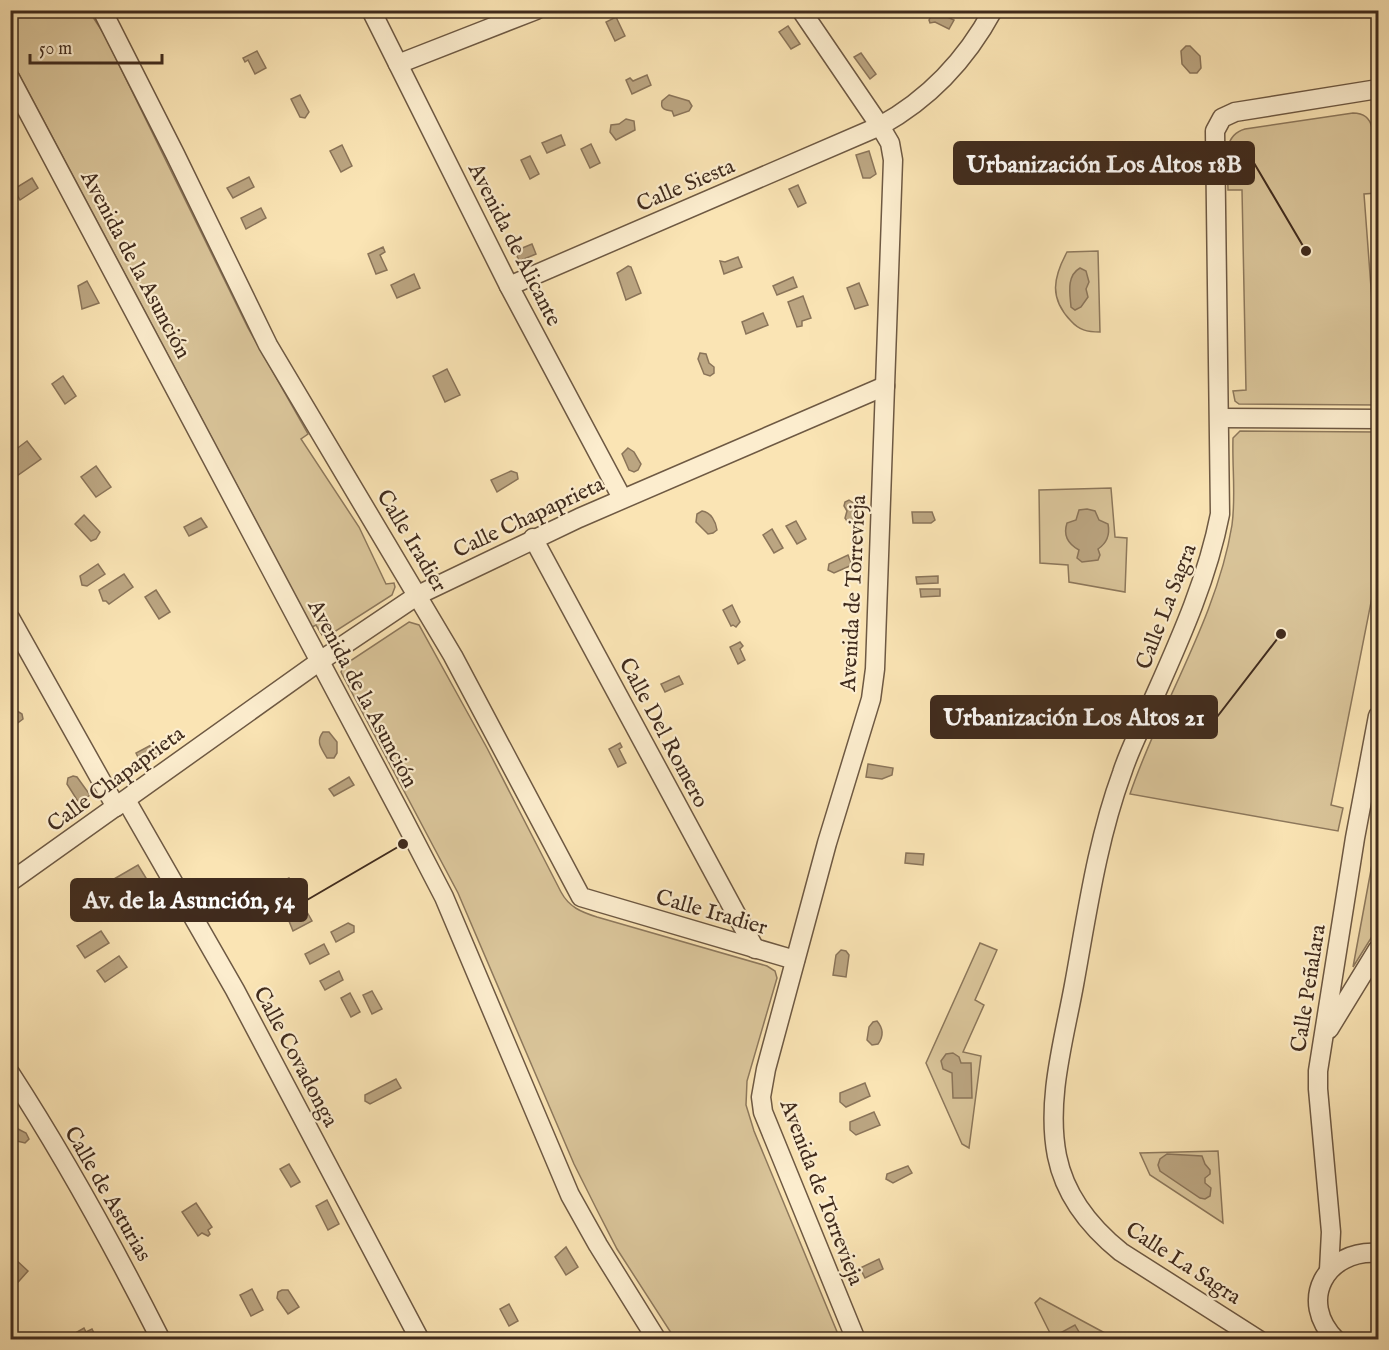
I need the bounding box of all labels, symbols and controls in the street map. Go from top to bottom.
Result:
scale bar [30,27,162,65]
text: 50 m [39,38,72,61]
callout: Urbanización Los Altos 18B [954,142,1254,184]
text: Urbanización Los Altos 18B [965,150,1242,181]
street label: Calle Siesta [632,152,740,219]
street label: Avenida de Alicante [461,158,567,331]
street label: Avenida de la Asunción [73,165,197,364]
street label: Calle Chapaprieta [449,470,609,565]
street label: Calle Iradier [370,485,453,597]
street label: Avenida de Torrevieja [835,494,873,693]
street label: Calle La Sagra [1130,539,1204,674]
street label: Avenida de la Asunción [300,594,424,793]
street label: Calle Del Romero [612,653,715,813]
callout: Urbanización Los Altos 21 [931,696,1217,738]
text: Urbanización Los Altos 21 [942,703,1205,734]
street label: Calle Chapaprieta [42,720,191,839]
callout: Av. de la Asunción, 54 [71,879,307,921]
street label: Calle Iradier [652,884,770,942]
text: Av. de la Asunción, 54 [82,886,296,917]
street label: Calle Peñalara [1285,922,1333,1054]
street label: Calle Covadonga [246,982,344,1133]
street label: Avenida de Torrevieja [772,1095,870,1290]
street label: Calle de Asturias [57,1121,157,1267]
street label: Calle La Sagra [1120,1216,1246,1312]

